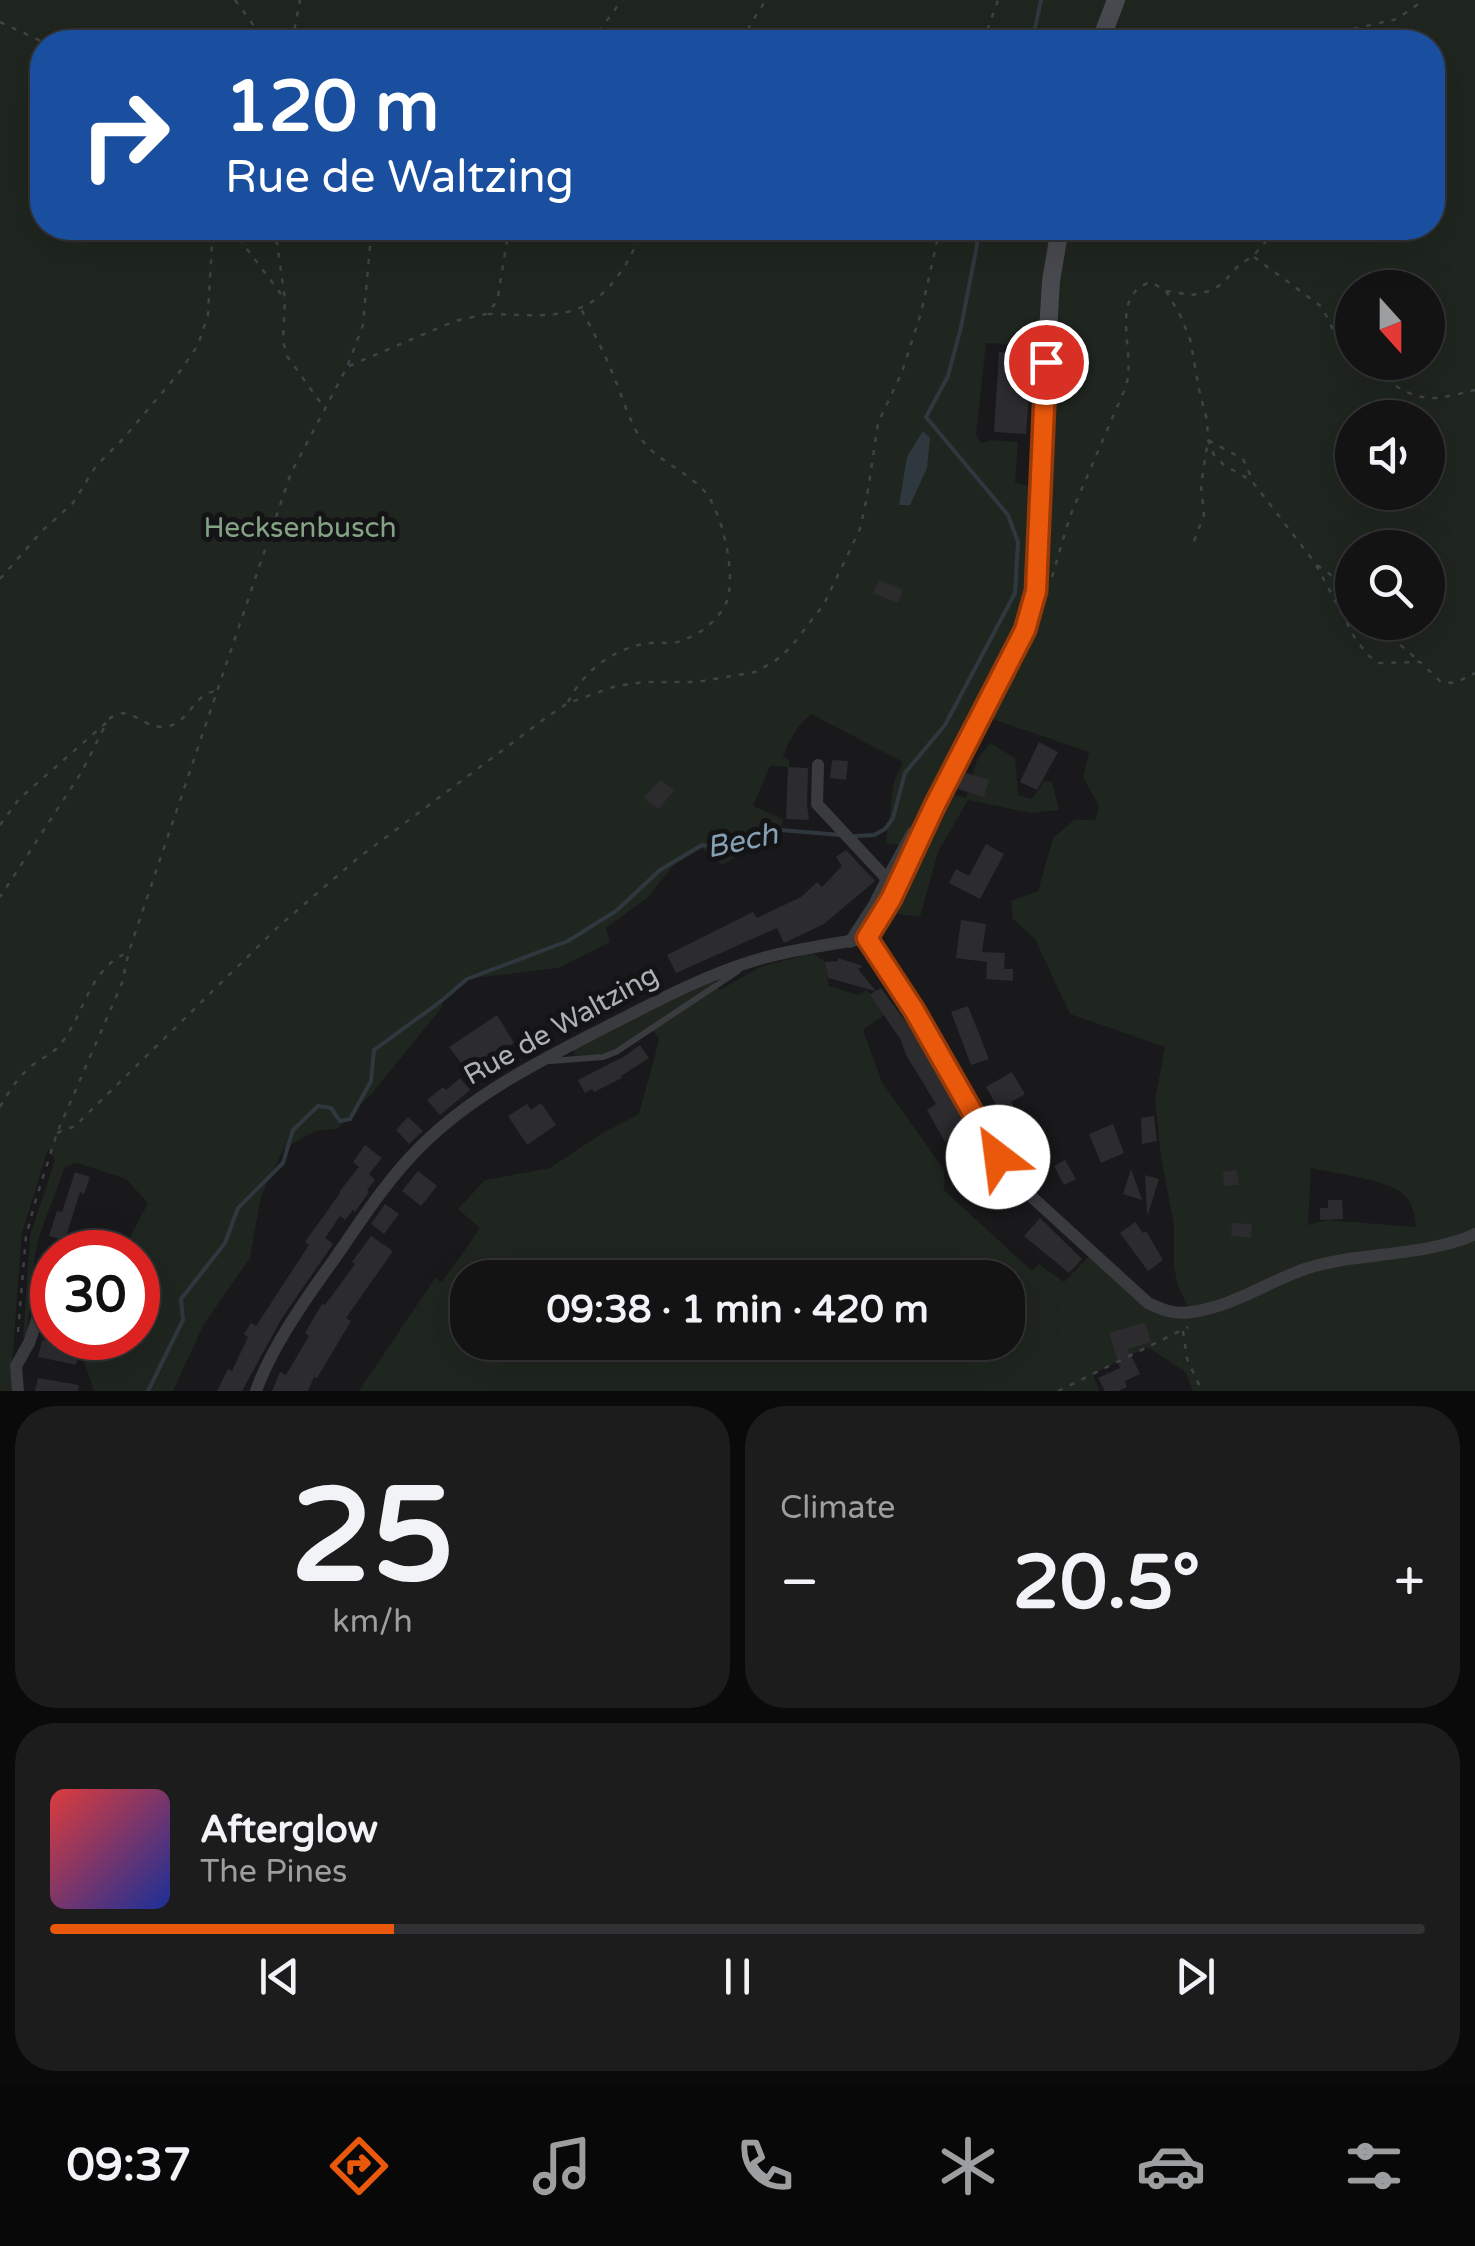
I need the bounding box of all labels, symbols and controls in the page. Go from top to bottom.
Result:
text: 120 m [225,66,439,150]
icon: right [60,70,190,200]
text: Rue de Waltzing [225,151,574,205]
north arrow [1335,270,1445,380]
map controls [1335,270,1445,640]
pin [1004,320,1089,405]
icon: arrive [1019,335,1074,390]
button: sound [1335,400,1445,510]
park label: Hecksenbusch [203,511,397,545]
button: search [1335,530,1445,640]
water label: Bech [703,815,782,867]
street label: Rue de Waltzing [458,957,664,1093]
position arrow [946,1105,1050,1209]
speed limit sign: 30 [30,1230,160,1360]
text: 09:38 · 1 min · 420 m [546,1287,929,1333]
text: 25 [291,1460,454,1616]
text: Climate [780,1489,895,1527]
text: 20.5° [1013,1538,1200,1628]
text: − [780,1550,819,1616]
text: + [1394,1550,1425,1616]
text: km/h [332,1603,413,1641]
text: Afterglow [200,1807,378,1853]
text: The Pines [200,1853,347,1891]
icon: previous [252,1949,307,2004]
icon: pause [710,1949,765,2004]
icon: next [1168,1949,1223,2004]
icon: directions [324,2131,394,2201]
icon: music [527,2131,597,2201]
icon: phone [730,2131,800,2201]
icon: climate [933,2131,1003,2201]
icon: car [1136,2131,1206,2201]
icon: filters [1339,2131,1409,2201]
text: 09:37 [66,2139,191,2193]

